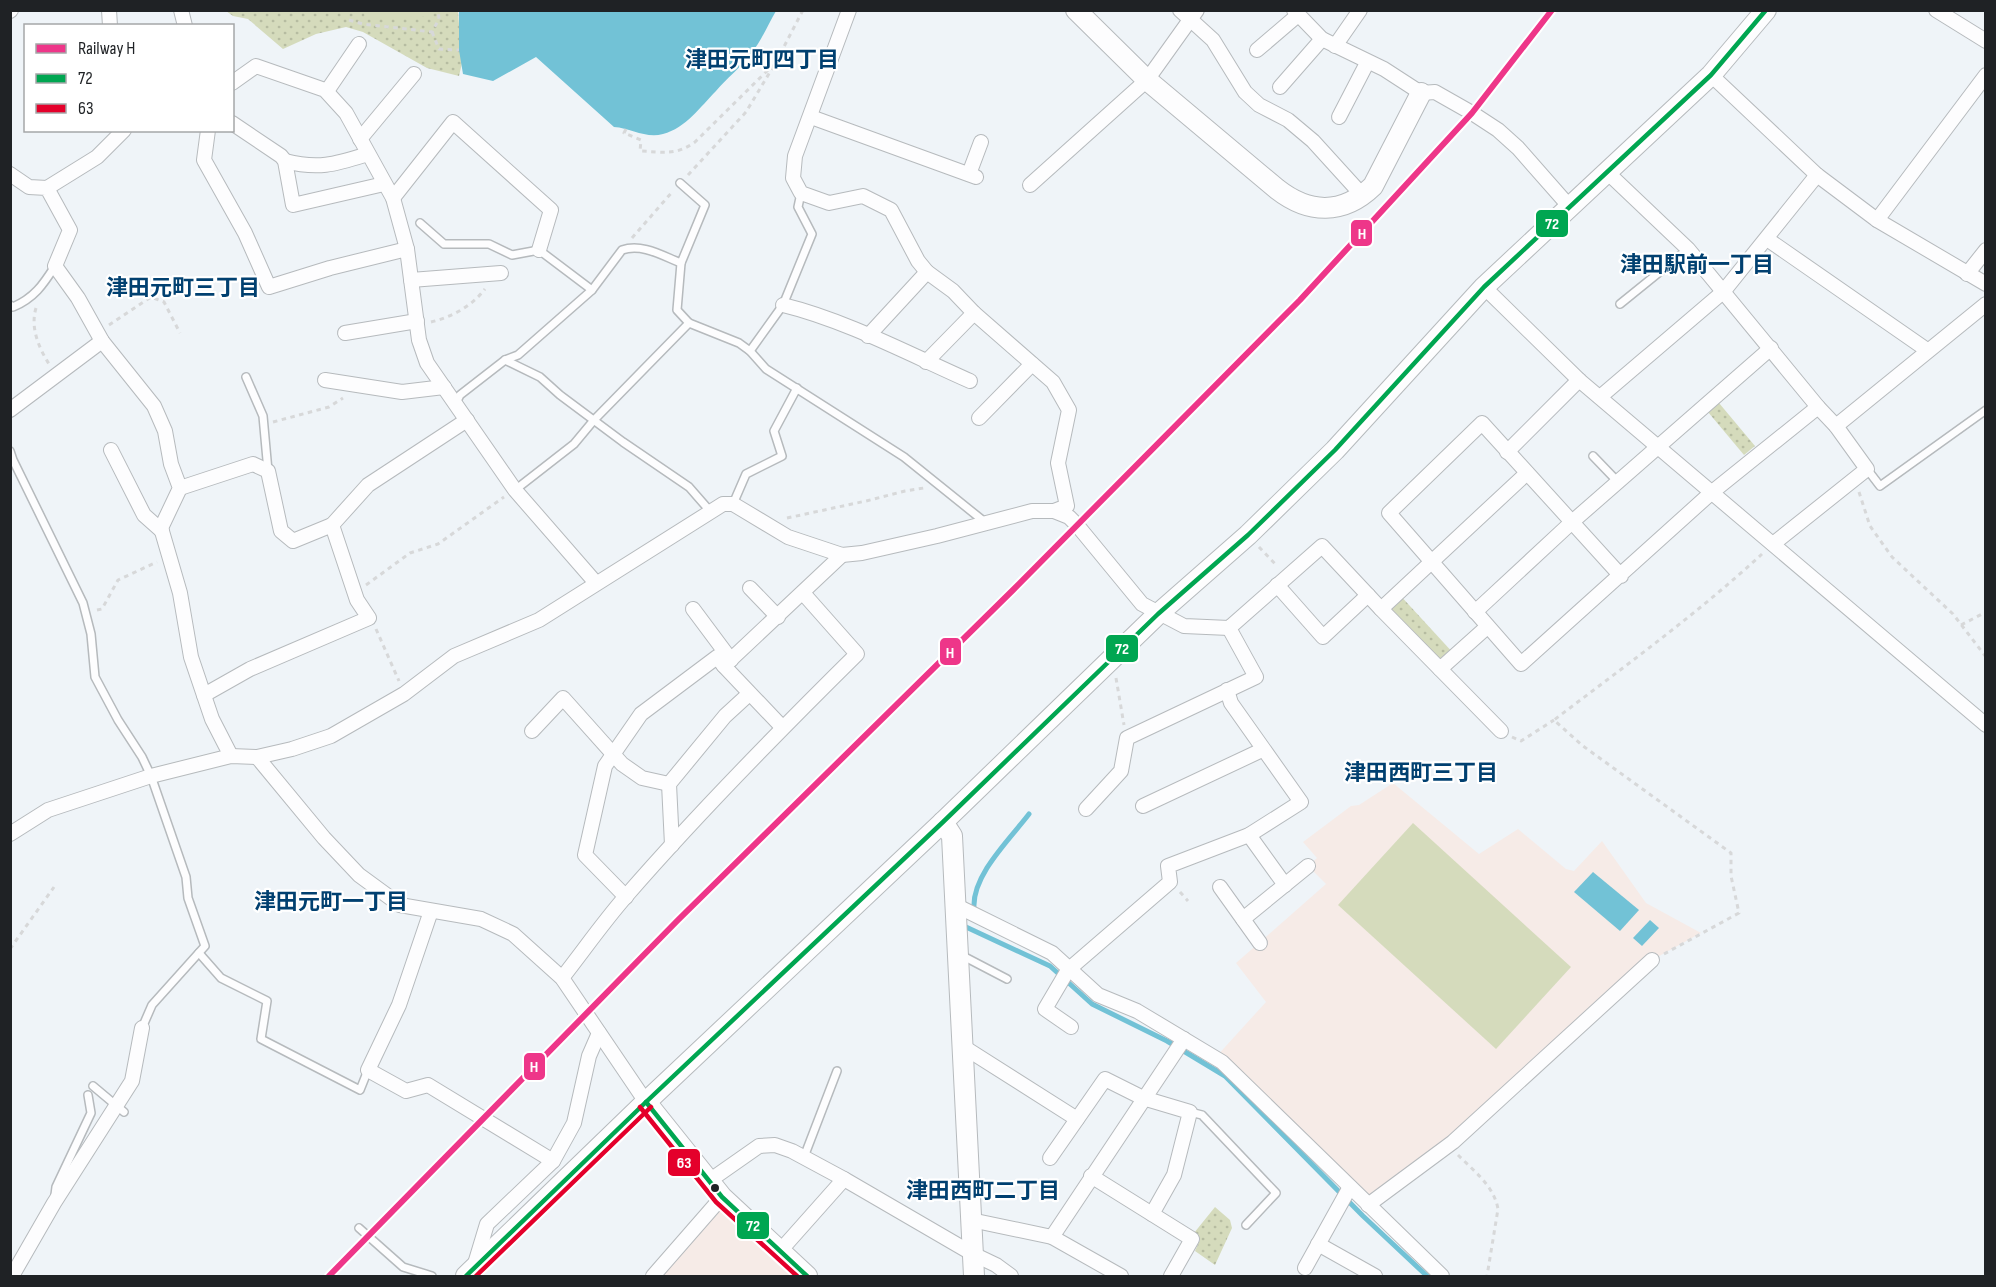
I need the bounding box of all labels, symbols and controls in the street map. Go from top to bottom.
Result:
legend [24,24,234,132]
text: Railway H [78,38,135,59]
district label: 津田元町四丁目 [685,47,839,74]
text: 72 [78,68,93,89]
text: 63 [78,98,93,119]
line badge: 72 [1535,209,1569,238]
text: 72 [1545,215,1559,234]
line badge: H [1350,219,1373,247]
text: H [1358,225,1366,244]
district label: 津田駅前一丁目 [1620,252,1774,279]
district label: 津田元町三丁目 [106,275,260,302]
line badge: 72 [1105,634,1139,663]
line badge: H [939,637,962,666]
text: 72 [1115,640,1129,659]
text: H [946,644,954,663]
district label: 津田西町三丁目 [1344,760,1498,787]
district label: 津田元町一丁目 [254,889,408,916]
line badge: H [523,1052,546,1081]
text: H [530,1058,538,1077]
line badge: 63 [667,1148,701,1177]
text: 63 [677,1154,691,1173]
district label: 津田西町二丁目 [906,1178,1060,1205]
unlabelled marker [709,1182,721,1194]
line badge: 72 [736,1211,770,1240]
text: 72 [746,1217,760,1236]

